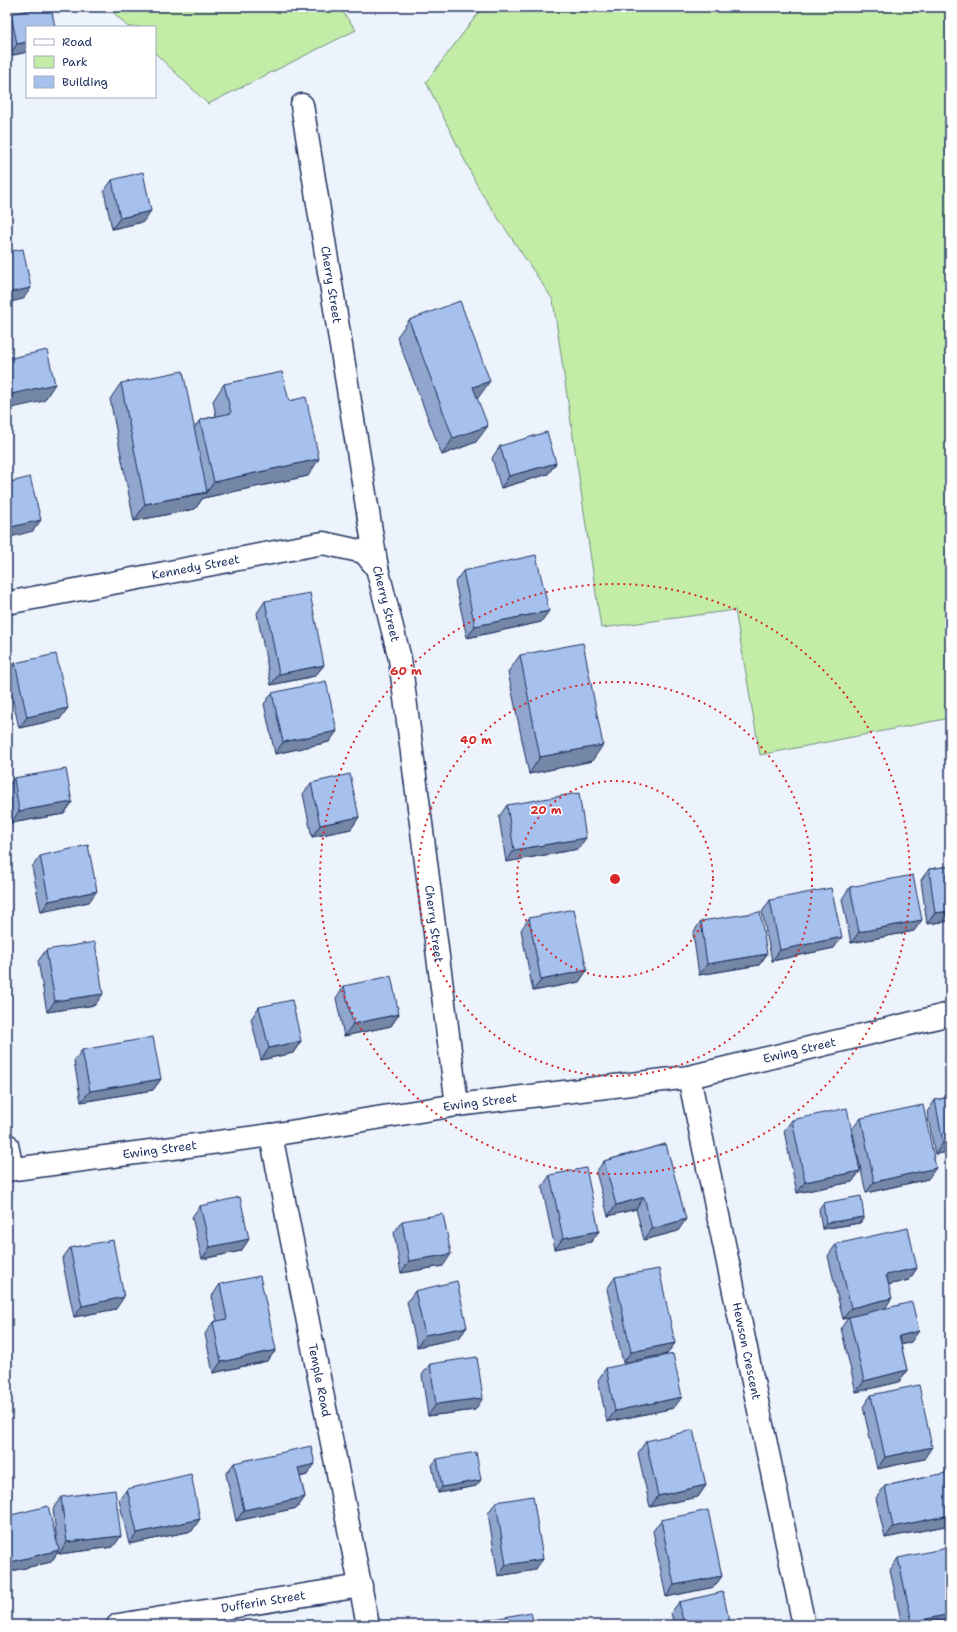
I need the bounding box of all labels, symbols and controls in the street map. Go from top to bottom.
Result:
legend [26,26,156,98]
text: Road [62,34,93,50]
text: Park [62,54,88,70]
text: Building [62,74,108,90]
street label: Cherry Street [317,245,345,324]
street label: Kennedy Street [150,551,241,583]
street label: Cherry Street [369,564,403,644]
text: 60 m [390,663,422,679]
text: 40 m [460,732,492,748]
text: 20 m [530,802,562,818]
centre of rings [608,872,622,886]
street label: Cherry Street [421,884,447,964]
street label: Ewing Street [761,1034,838,1067]
street label: Ewing Street [442,1090,518,1115]
street label: Ewing Street [122,1137,198,1163]
street label: Hewson Crescent [728,1301,765,1401]
street label: Temple Road [304,1342,335,1419]
street label: Dufferin Street [220,1587,306,1616]

